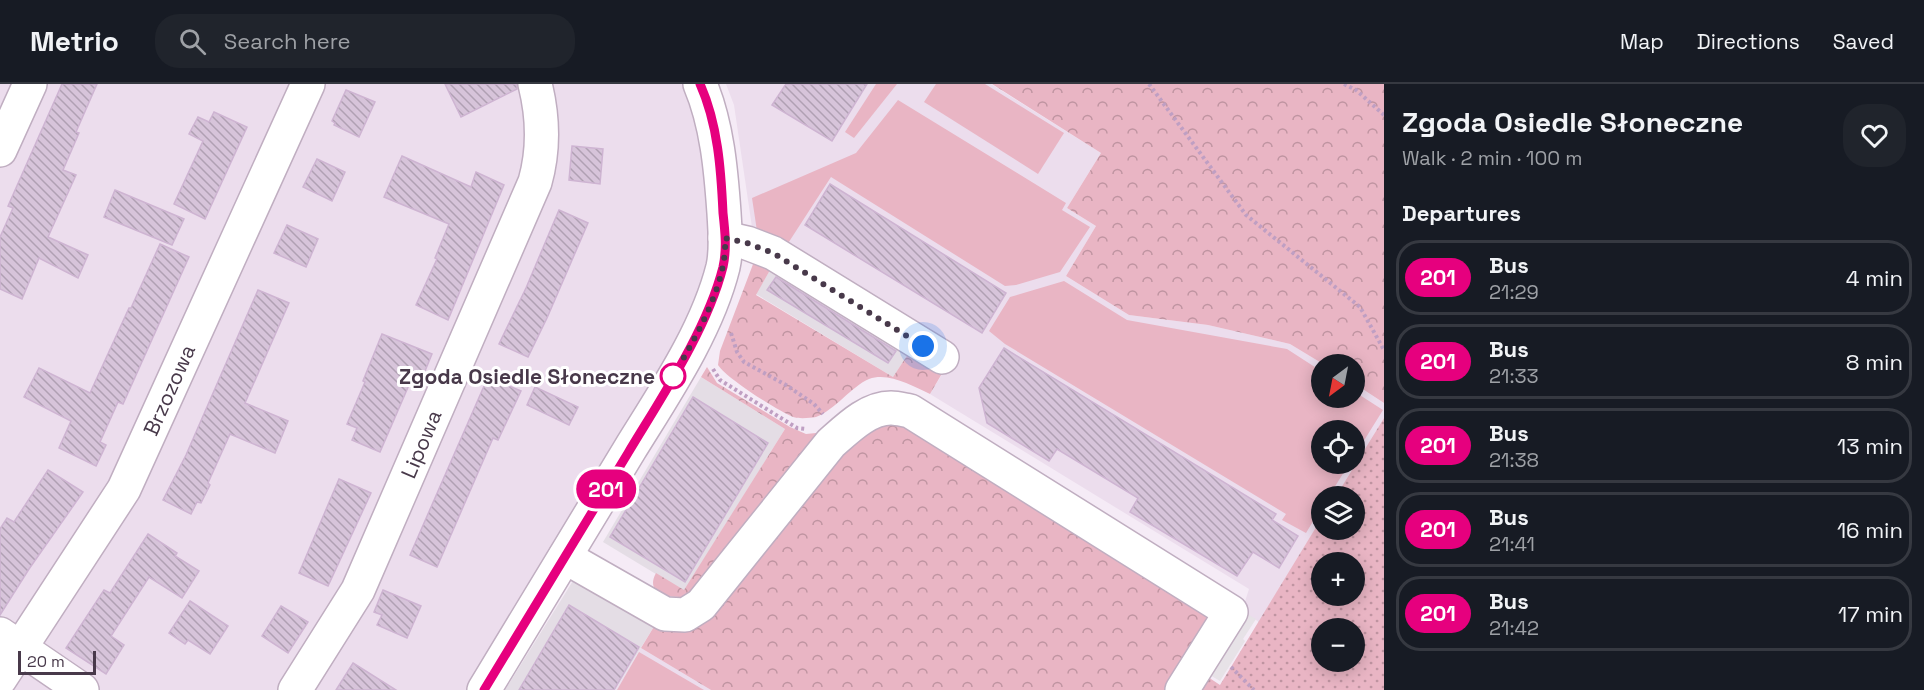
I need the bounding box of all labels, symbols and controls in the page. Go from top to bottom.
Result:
search box [155,14,575,68]
text: Metrio [30,23,119,59]
icon: search [176,25,209,58]
text: Search here [224,27,351,55]
text: Map [1620,28,1664,55]
text: Directions [1697,28,1800,55]
text: Saved [1833,28,1894,55]
text: Zgoda Osiedle Słoneczne [1402,104,1743,140]
button: heart [1843,104,1906,167]
text: Walk · 2 min · 100 m [1402,145,1582,171]
text: Departures [1402,199,1521,227]
text: Bus [1489,251,1529,279]
text: 201 [1420,264,1456,291]
text: 4 min [1846,264,1903,292]
text: 21:29 [1489,279,1539,305]
your location [908,331,938,361]
text: Bus [1489,335,1529,363]
street label: Brzozowa [137,340,201,440]
text: 201 [1420,348,1456,375]
text: 8 min [1846,348,1903,376]
north arrow [1311,354,1365,408]
map controls [1311,354,1365,672]
place label: Zgoda Osiedle Słoneczne [399,363,655,390]
marker: Zgoda Osiedle Słoneczne [660,363,686,389]
text: 21:33 [1489,363,1539,389]
street label: Lipowa [395,406,447,482]
text: Bus [1489,419,1529,447]
button: locate [1311,420,1365,474]
text: 201 [1420,432,1456,459]
text: 13 min [1837,432,1903,460]
text: 21:38 [1489,447,1539,473]
line badge: 201 [572,470,640,508]
text: 201 [588,476,624,503]
button: layers [1311,486,1365,540]
text: Bus [1489,503,1529,531]
text: 201 [1420,516,1456,543]
text: 16 min [1837,516,1903,544]
text: 21:41 [1489,531,1535,557]
button: + [1311,552,1365,606]
text: Bus [1489,587,1529,615]
text: 201 [1420,600,1456,627]
text: 17 min [1838,600,1903,628]
text: 21:42 [1489,615,1539,641]
button: − [1311,618,1365,672]
scale bar [18,648,96,676]
text: 20 m [27,651,65,672]

